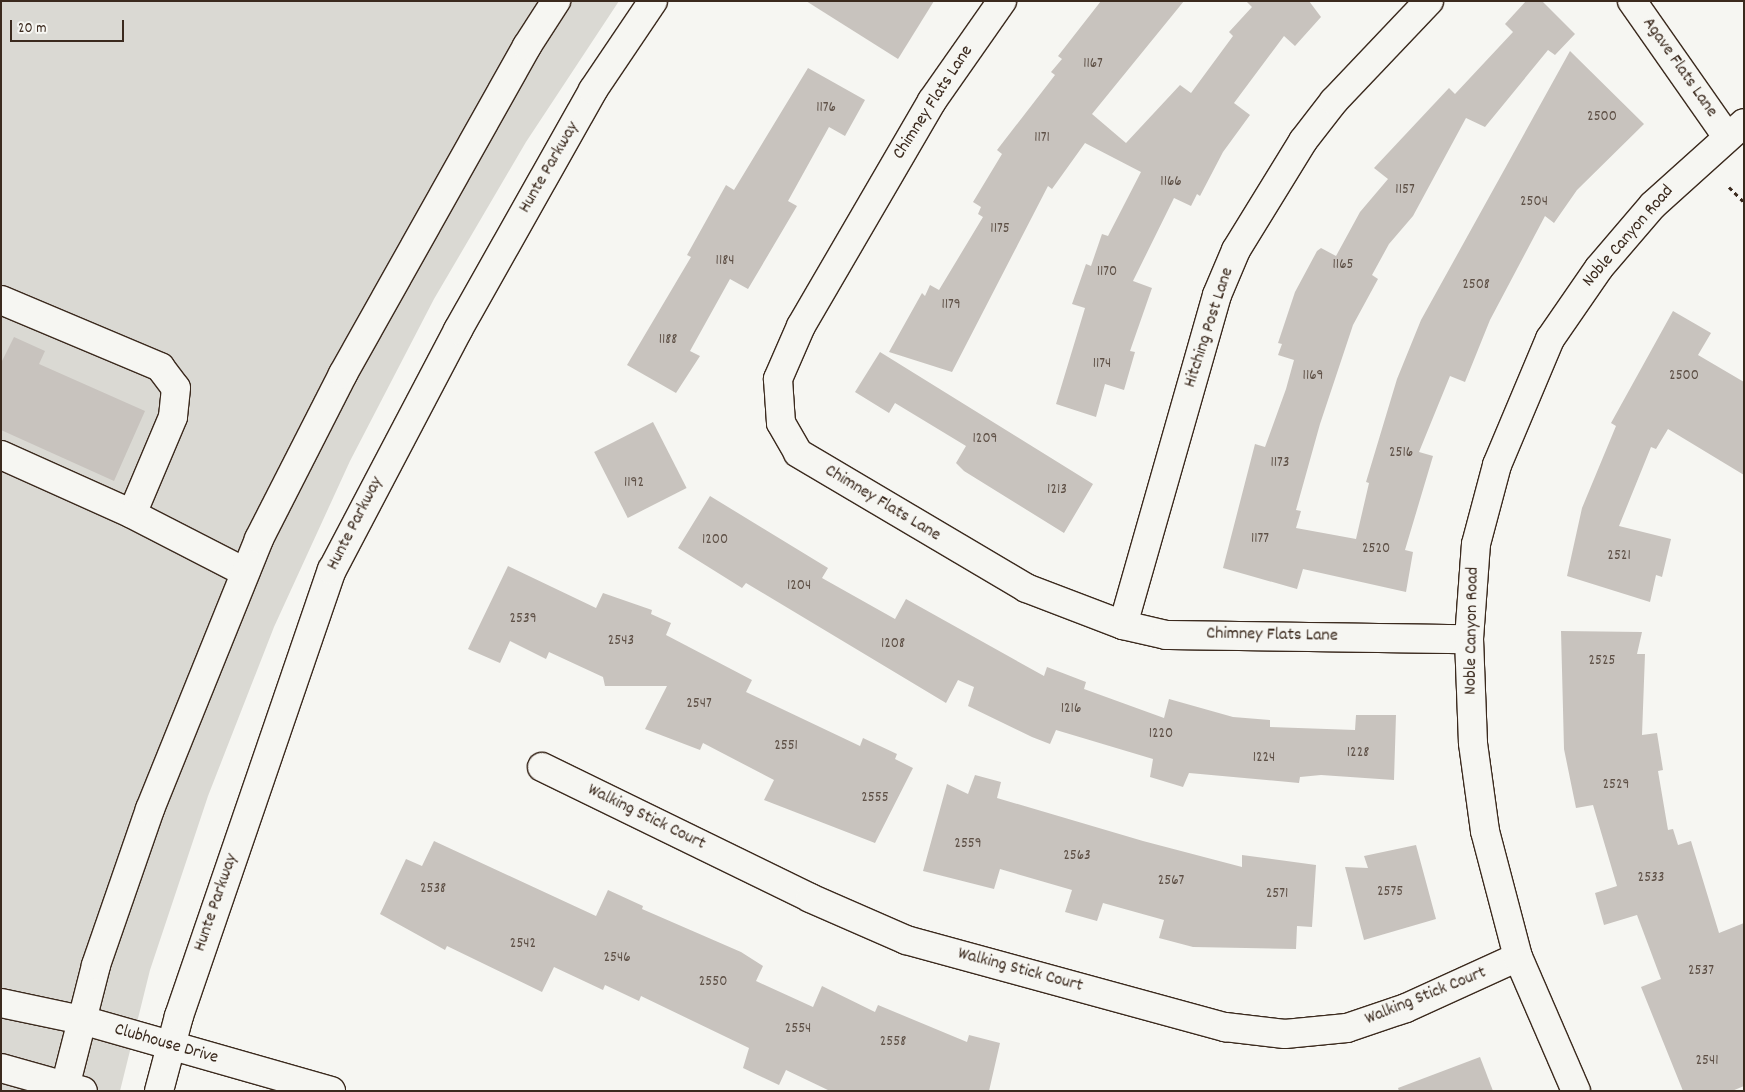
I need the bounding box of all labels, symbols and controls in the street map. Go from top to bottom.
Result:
scale bar [12,10,126,42]
street label: Agave Flats Lane [1637,14,1721,122]
text: 20 m [18,18,46,40]
street label: Chimney Flats Lane [889,42,979,164]
house number: 1167 [1083,56,1103,74]
house number: 1176 [816,100,836,118]
house number: 2500 [1587,109,1617,127]
street label: Hunte Parkway [515,118,585,218]
house number: 1171 [1034,130,1050,148]
house number: 1166 [1160,174,1182,192]
house number: 1157 [1395,182,1415,200]
street label: Noble Canyon Road [1579,182,1679,292]
house number: 2504 [1520,194,1548,212]
house number: 1175 [990,221,1010,239]
house number: 1184 [716,253,734,271]
house number: 1165 [1333,257,1353,275]
house number: 1170 [1097,264,1117,282]
street label: Hitching Post Lane [1180,265,1240,391]
house number: 2508 [1462,277,1490,295]
house number: 1179 [941,297,961,315]
house number: 1188 [659,332,677,350]
house number: 1174 [1093,356,1111,374]
house number: 1169 [1303,368,1323,386]
house number: 2500 [1669,368,1699,386]
house number: 1209 [973,431,997,449]
house number: 2516 [1389,445,1413,463]
house number: 1173 [1271,455,1289,473]
street label: Chimney Flats Lane [820,461,944,547]
street label: Hunte Parkway [323,474,389,574]
house number: 1192 [624,475,644,493]
house number: 1213 [1047,482,1067,500]
house number: 1177 [1251,531,1269,549]
house number: 1200 [702,532,728,550]
house number: 2520 [1362,541,1390,559]
house number: 2521 [1607,548,1631,566]
street label: Noble Canyon Road [1461,567,1485,695]
house number: 1204 [787,578,811,596]
house number: 2539 [509,611,537,629]
street label: Chimney Flats Lane [1206,624,1338,648]
house number: 2543 [608,633,634,651]
house number: 1208 [881,636,905,654]
house number: 2525 [1589,653,1615,671]
house number: 2547 [686,696,712,714]
house number: 1216 [1061,701,1081,719]
house number: 1220 [1149,726,1173,744]
house number: 2551 [774,738,798,756]
house number: 1228 [1347,745,1369,763]
house number: 1224 [1253,750,1275,768]
house number: 2529 [1603,777,1629,795]
street label: Walking Stick Court [583,780,709,856]
house number: 2555 [861,790,889,808]
house number: 2559 [954,836,982,854]
house number: 2563 [1063,848,1091,866]
street label: Hunte Parkway [190,851,244,955]
house number: 2533 [1638,870,1664,888]
house number: 2567 [1158,873,1184,891]
house number: 2538 [420,881,446,899]
house number: 2575 [1377,884,1403,902]
house number: 2571 [1266,886,1288,904]
house number: 2542 [510,936,536,954]
street label: Walking Stick Court [955,944,1085,998]
house number: 2546 [603,950,631,968]
street label: Walking Stick Court [1362,963,1490,1031]
house number: 2537 [1688,963,1714,981]
house number: 2550 [699,974,727,992]
street label: Clubhouse Drive [112,1020,220,1070]
house number: 2554 [785,1021,811,1039]
house number: 2558 [880,1034,906,1052]
house number: 2541 [1695,1053,1719,1071]

